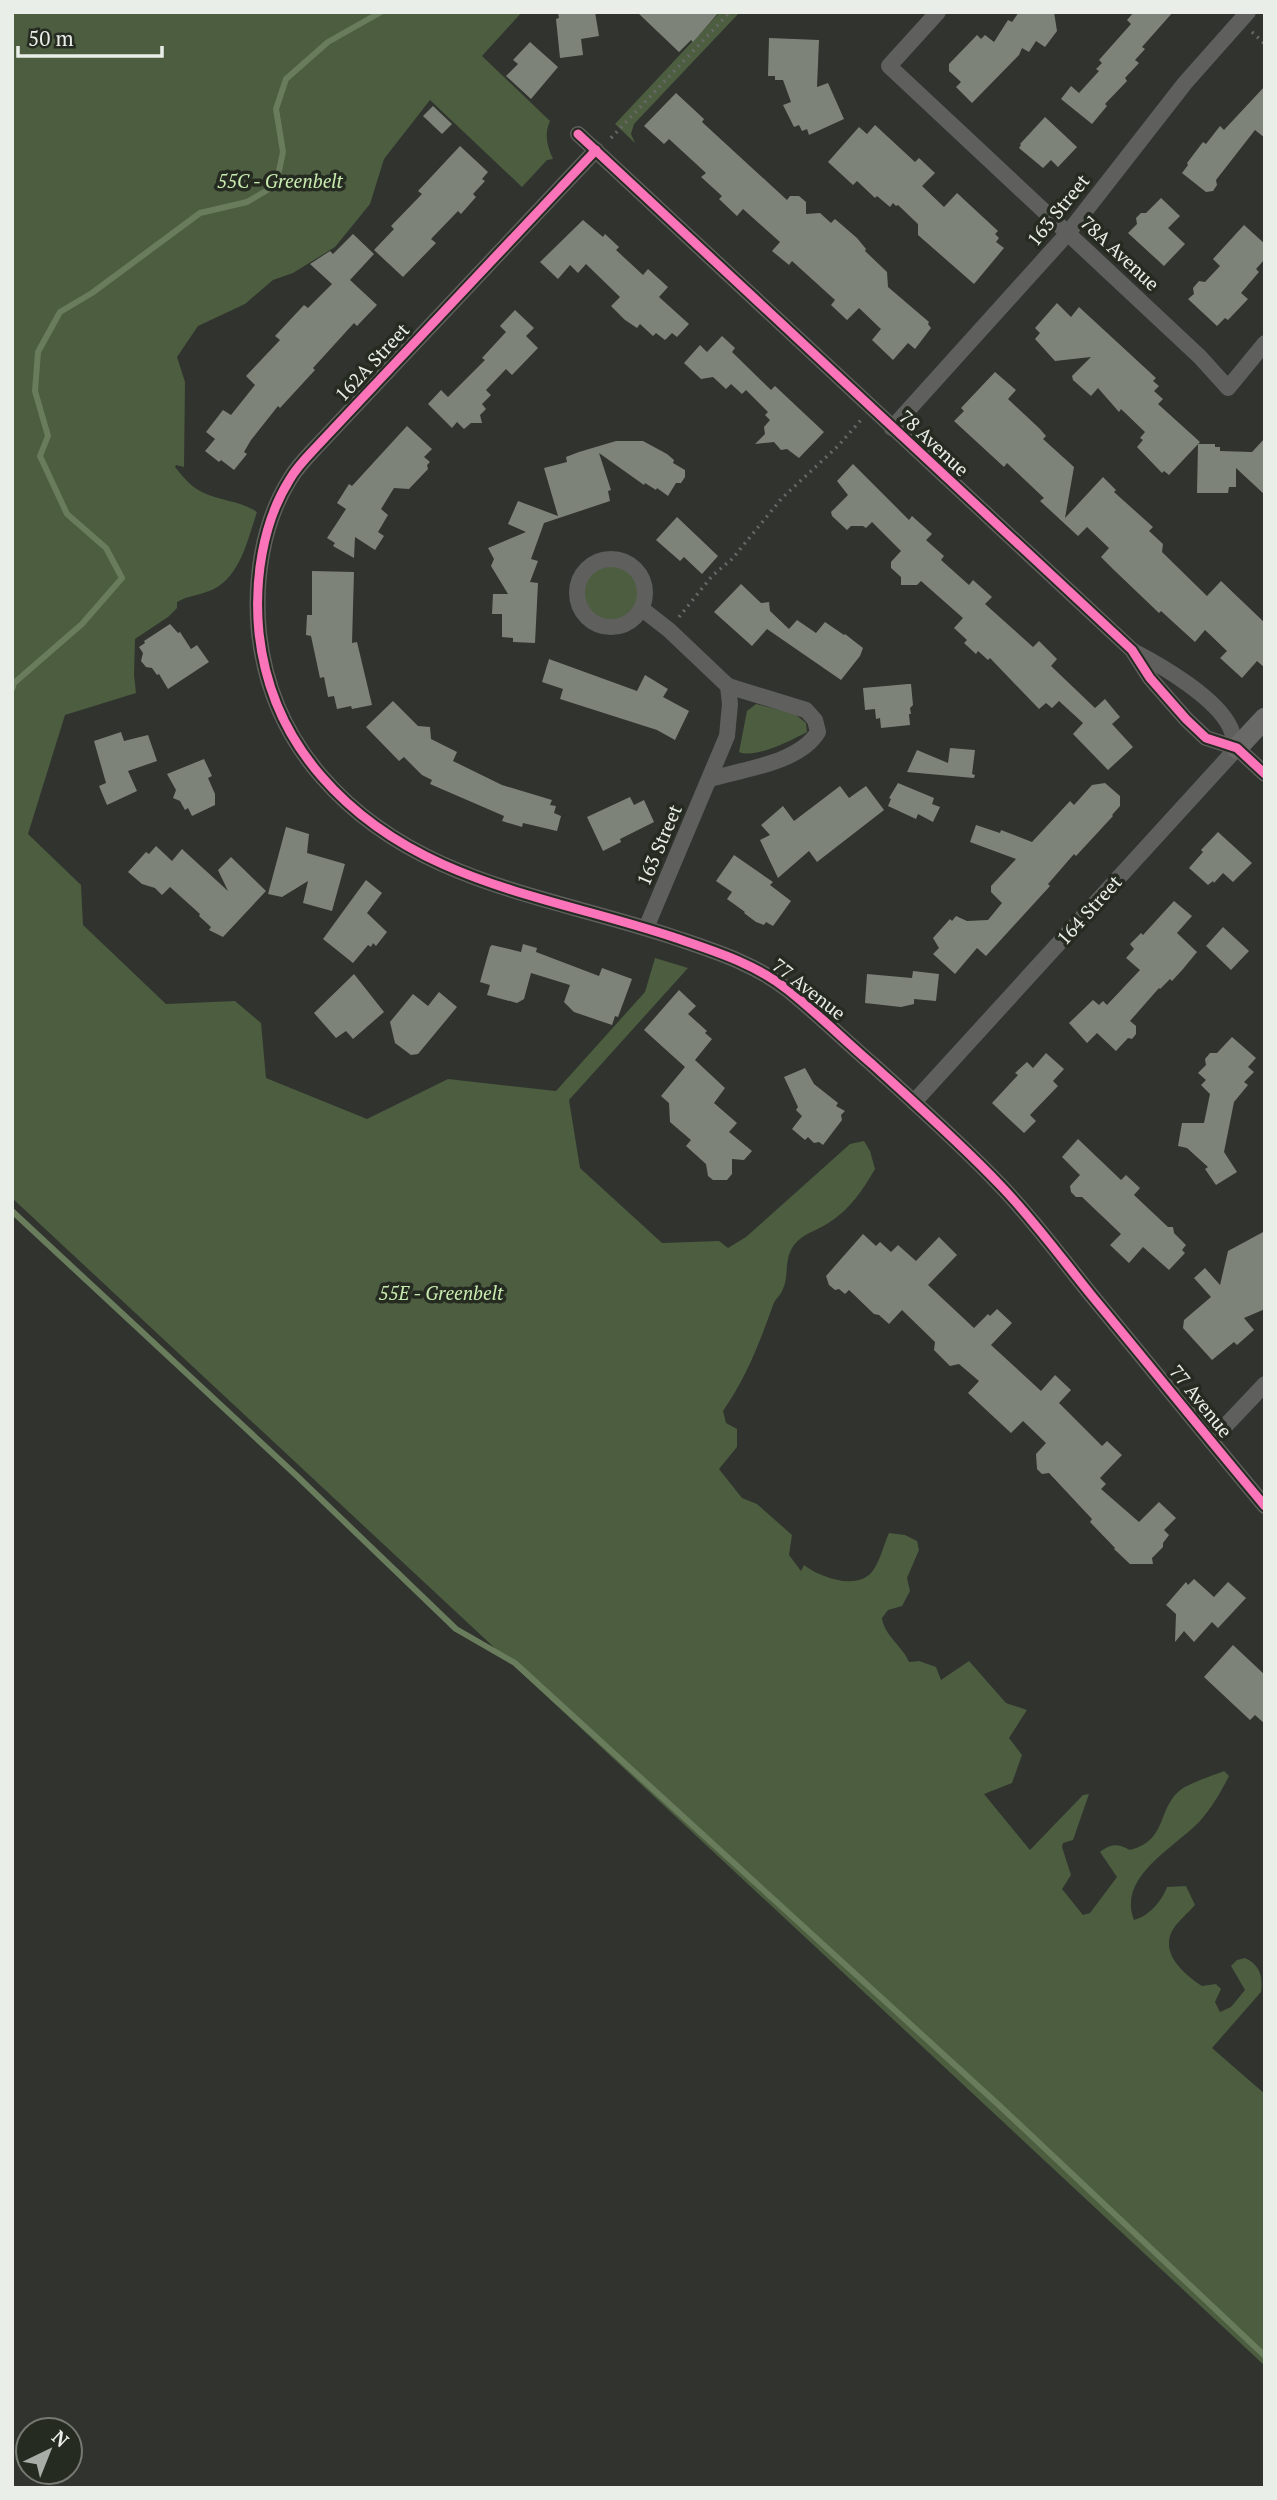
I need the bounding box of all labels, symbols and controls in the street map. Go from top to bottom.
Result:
scale bar [18,14,161,58]
text: 50 m [28,24,74,52]
park label: 55C - Greenbelt [217,168,344,193]
street label: 163 Street [1021,169,1094,251]
street label: 78A Avenue [1075,210,1165,296]
street label: 162A Street [329,317,414,406]
street label: 78 Avenue [894,404,975,481]
street label: 163 Street [630,800,687,889]
street label: 164 Street [1051,869,1127,950]
street label: 77 Avenue [767,952,851,1025]
park label: 55E - Greenbelt [379,1280,504,1305]
street label: 77 Avenue [1164,1359,1238,1442]
north arrow [14,2416,84,2486]
text: N [47,2424,75,2453]

